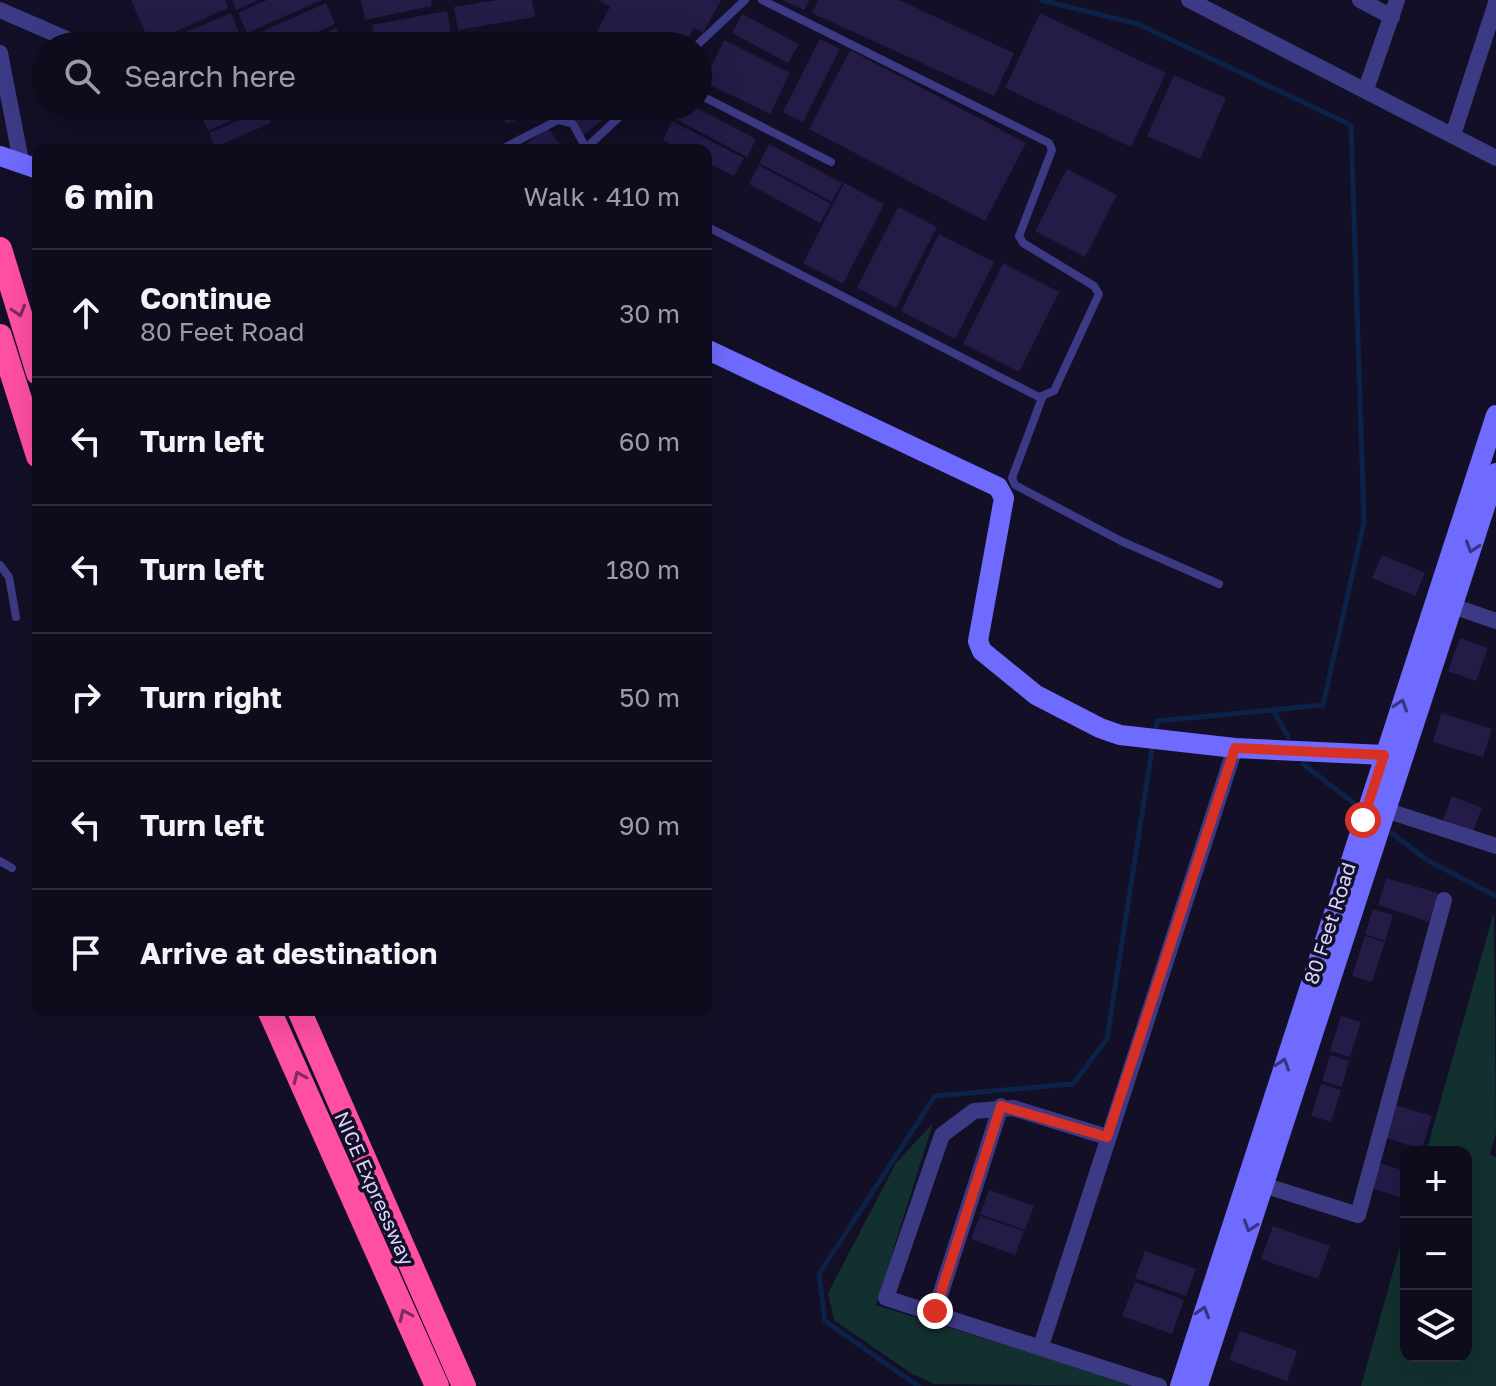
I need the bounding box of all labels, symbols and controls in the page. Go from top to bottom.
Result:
search box [32,32,712,120]
icon: search [60,54,104,98]
text: Search here [124,58,296,94]
text: 6 min [64,176,154,216]
text: Walk · 410 m [523,181,680,212]
text: Continue [140,280,271,316]
icon: ahead [64,291,108,335]
text: 30 m [619,298,680,329]
one-way arrow [10,304,26,318]
text: 80 Feet Road [140,316,304,347]
icon: left [64,419,108,463]
text: Turn left [140,423,265,459]
text: 60 m [619,426,680,457]
one-way arrow [1465,539,1481,553]
icon: left [64,547,108,591]
text: Turn left [140,551,265,587]
text: 180 m [606,554,680,585]
icon: right [64,675,108,719]
text: Turn right [140,679,282,715]
text: 50 m [619,682,680,713]
one-way arrow [1391,699,1407,713]
route start [1345,802,1381,838]
icon: left [64,803,108,847]
text: Turn left [140,807,265,843]
text: 90 m [619,810,680,841]
street label: 80 Feet Road [1298,859,1360,987]
icon: arrive [64,931,108,975]
text: Arrive at destination [140,935,437,971]
one-way arrow [1274,1058,1290,1071]
one-way arrow [293,1071,309,1085]
street label: NICE Expressway [330,1107,420,1269]
map controls [1400,1146,1472,1362]
button: + [1400,1146,1472,1218]
one-way arrow [1243,1218,1259,1232]
button: − [1400,1218,1472,1290]
button: layers [1400,1290,1472,1362]
route end [917,1293,953,1329]
one-way arrow [1194,1305,1210,1319]
one-way arrow [398,1309,414,1323]

